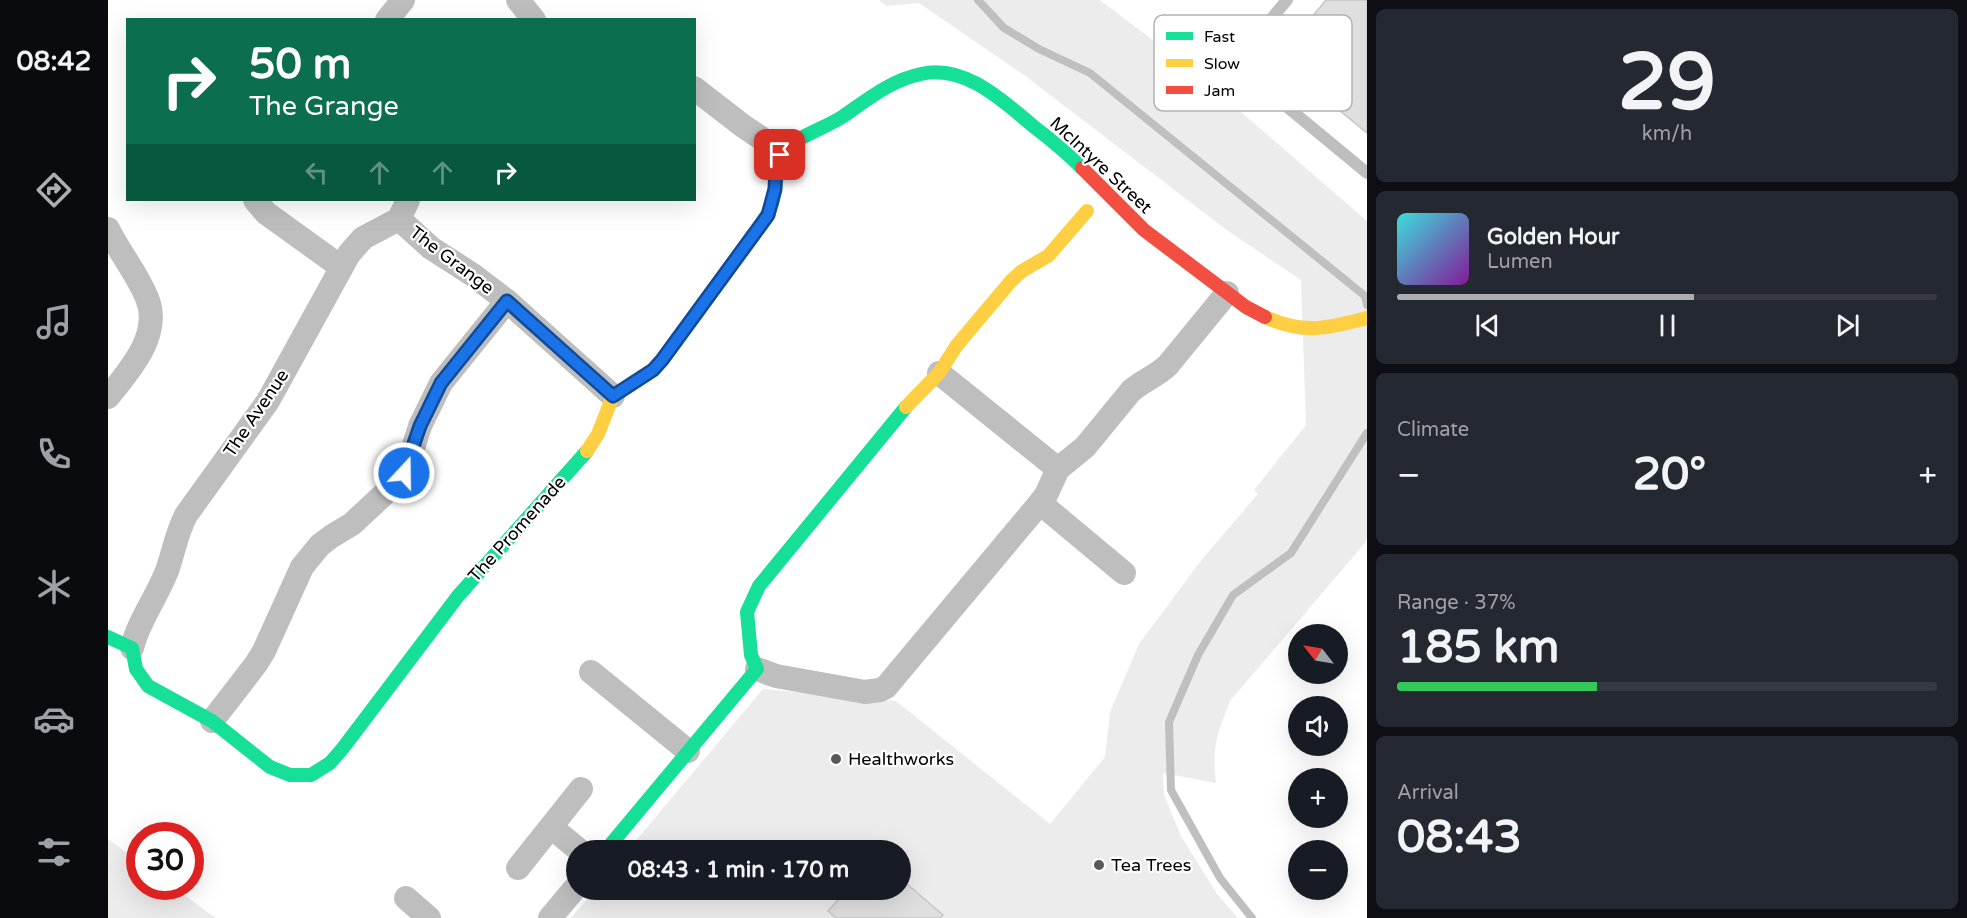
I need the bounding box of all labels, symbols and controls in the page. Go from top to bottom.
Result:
legend [1154,15,1352,111]
text: Fast [1204,27,1235,47]
text: 29 [1618,36,1716,130]
text: 50 m [249,39,351,90]
icon: right [150,42,228,120]
text: 08:42 [17,45,91,78]
text: Slow [1204,54,1240,74]
text: Jam [1204,81,1235,101]
text: The Grange [249,90,399,123]
street label: McIntyre Street [1045,112,1157,218]
text: km/h [1642,122,1692,146]
pin [754,129,805,180]
icon: arrive [763,138,796,171]
icon: left [300,156,333,189]
icon: ahead [363,156,396,189]
icon: ahead [426,156,459,189]
icon: right [489,156,522,189]
icon: directions [33,169,75,211]
street label: The Grange [406,221,498,299]
text: Golden Hour [1487,224,1619,250]
text: Lumen [1487,250,1553,274]
icon: music [33,301,75,343]
icon: previous [1471,309,1504,342]
icon: pause [1651,309,1684,342]
icon: next [1831,309,1864,342]
street label: The Avenue [219,365,293,461]
text: Climate [1397,418,1469,442]
icon: phone [33,433,75,475]
position arrow [372,441,436,505]
text: 20° [1633,448,1706,502]
text: − [1397,456,1421,495]
text: + [1918,456,1937,495]
street label: The Promenade [463,471,571,587]
icon: climate [33,566,75,608]
text: Range · 37% [1397,591,1516,615]
text: 185 km [1397,621,1559,675]
north arrow [1288,624,1348,684]
map controls [1288,624,1348,900]
button: sound [1288,696,1348,756]
icon: car [33,698,75,740]
place label: Healthworks [848,748,954,770]
marker: Healthworks [829,752,843,766]
button: + [1288,768,1348,828]
text: Arrival [1397,781,1459,805]
text: 08:43 [1397,811,1522,865]
speed limit sign: 30 [126,822,204,900]
icon: filters [33,831,75,873]
button: − [1288,840,1348,900]
place label: Tea Trees [1111,854,1191,876]
text: 08:43 · 1 min · 170 m [628,857,849,883]
marker: Tea Trees [1092,858,1106,872]

